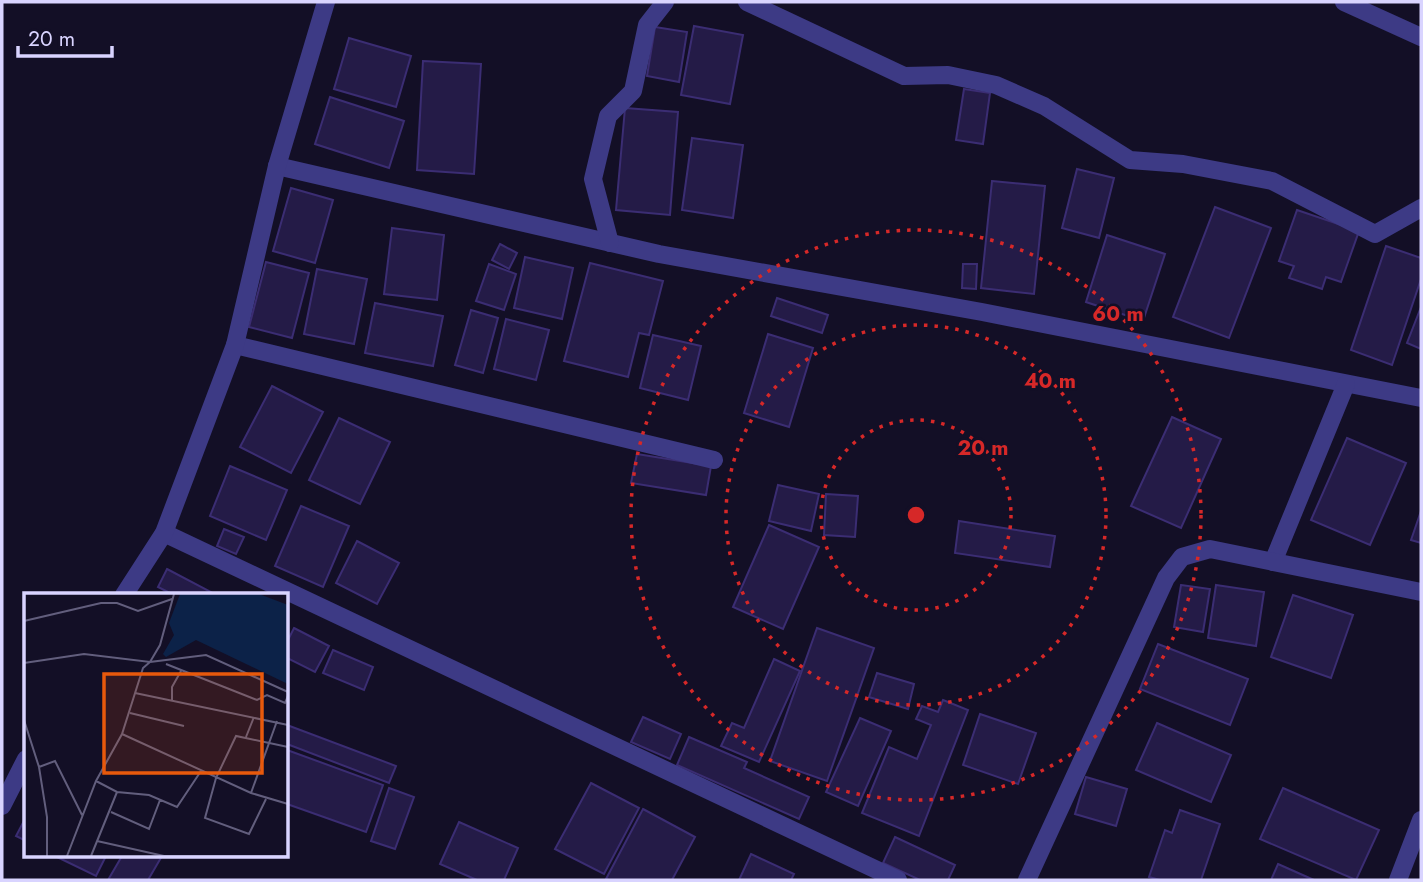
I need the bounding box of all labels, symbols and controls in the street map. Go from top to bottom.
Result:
scale bar [18,14,112,58]
text: 20 m [28,24,75,54]
text: 60 m [1092,299,1144,329]
text: 40 m [1024,366,1076,396]
text: 20 m [957,433,1009,463]
centre of rings [904,503,928,527]
inset map [24,593,289,858]

